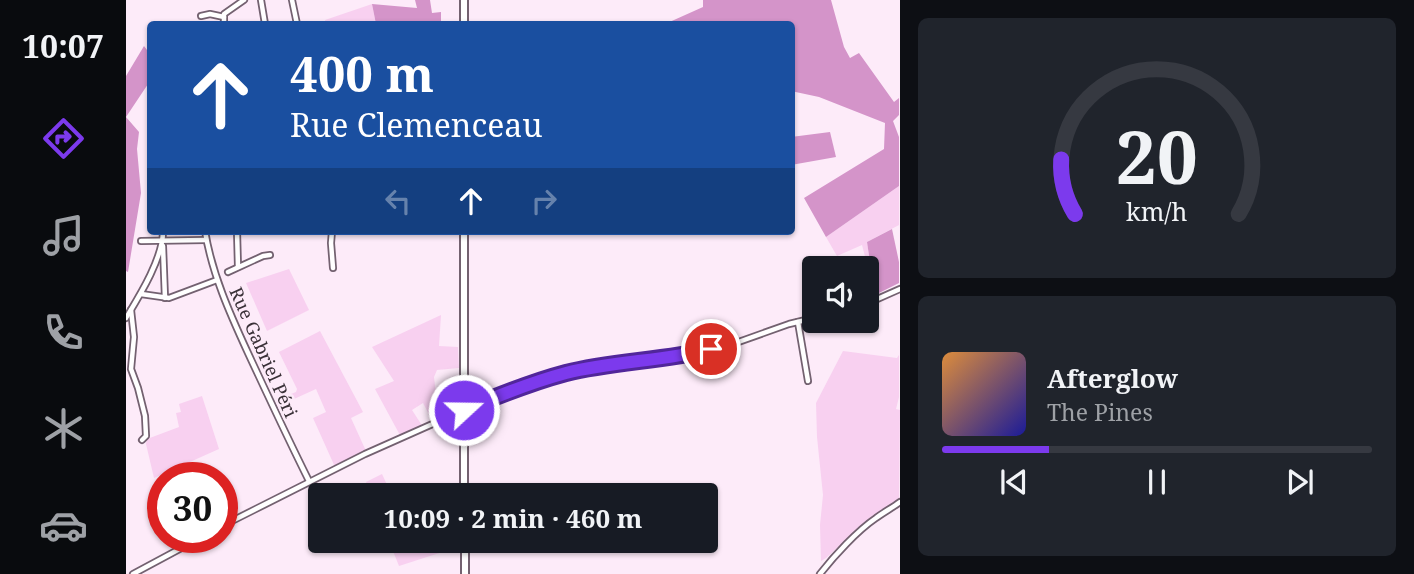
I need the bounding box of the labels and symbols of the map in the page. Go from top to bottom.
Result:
street label: Rue Gabriel Péri [224,283,304,421]
pin [681,319,741,379]
position arrow [427,373,501,447]
speed limit sign: 30 [147,462,238,553]

